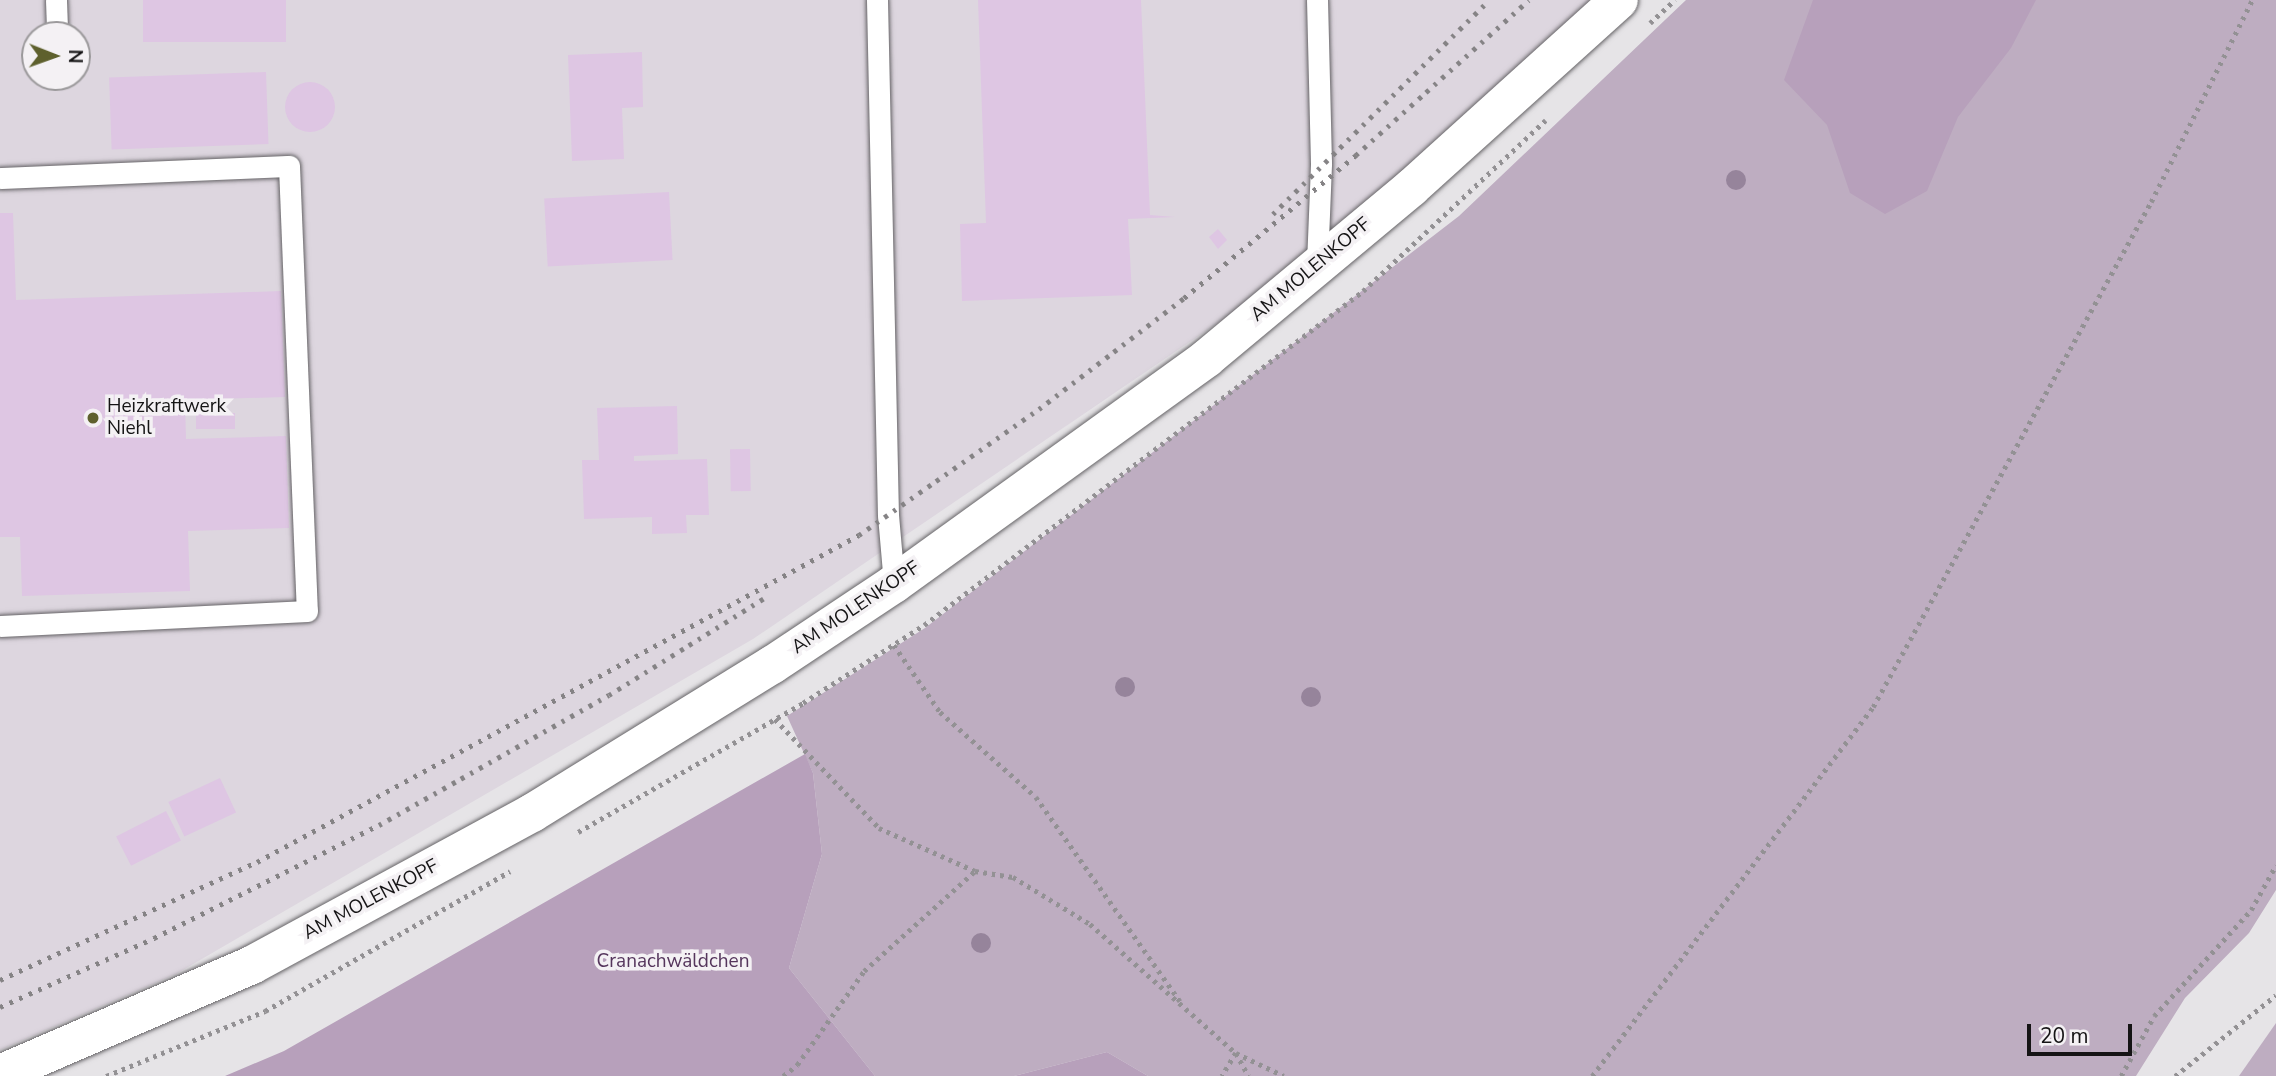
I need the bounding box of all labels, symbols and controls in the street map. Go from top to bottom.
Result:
north arrow [21,21,91,91]
text: N [62,49,88,64]
street label: AM MOLENKOPF [1246,213,1376,327]
place label: Heizkraftwerk Niehl [107,396,226,440]
marker: Heizkraftwerk Niehl [85,410,101,426]
street label: AM MOLENKOPF [788,557,924,659]
street label: AM MOLENKOPF [300,855,442,945]
park label: Cranachwäldchen [597,951,749,973]
scale bar [2031,1010,2136,1054]
text: 20 m [2040,1022,2089,1050]

